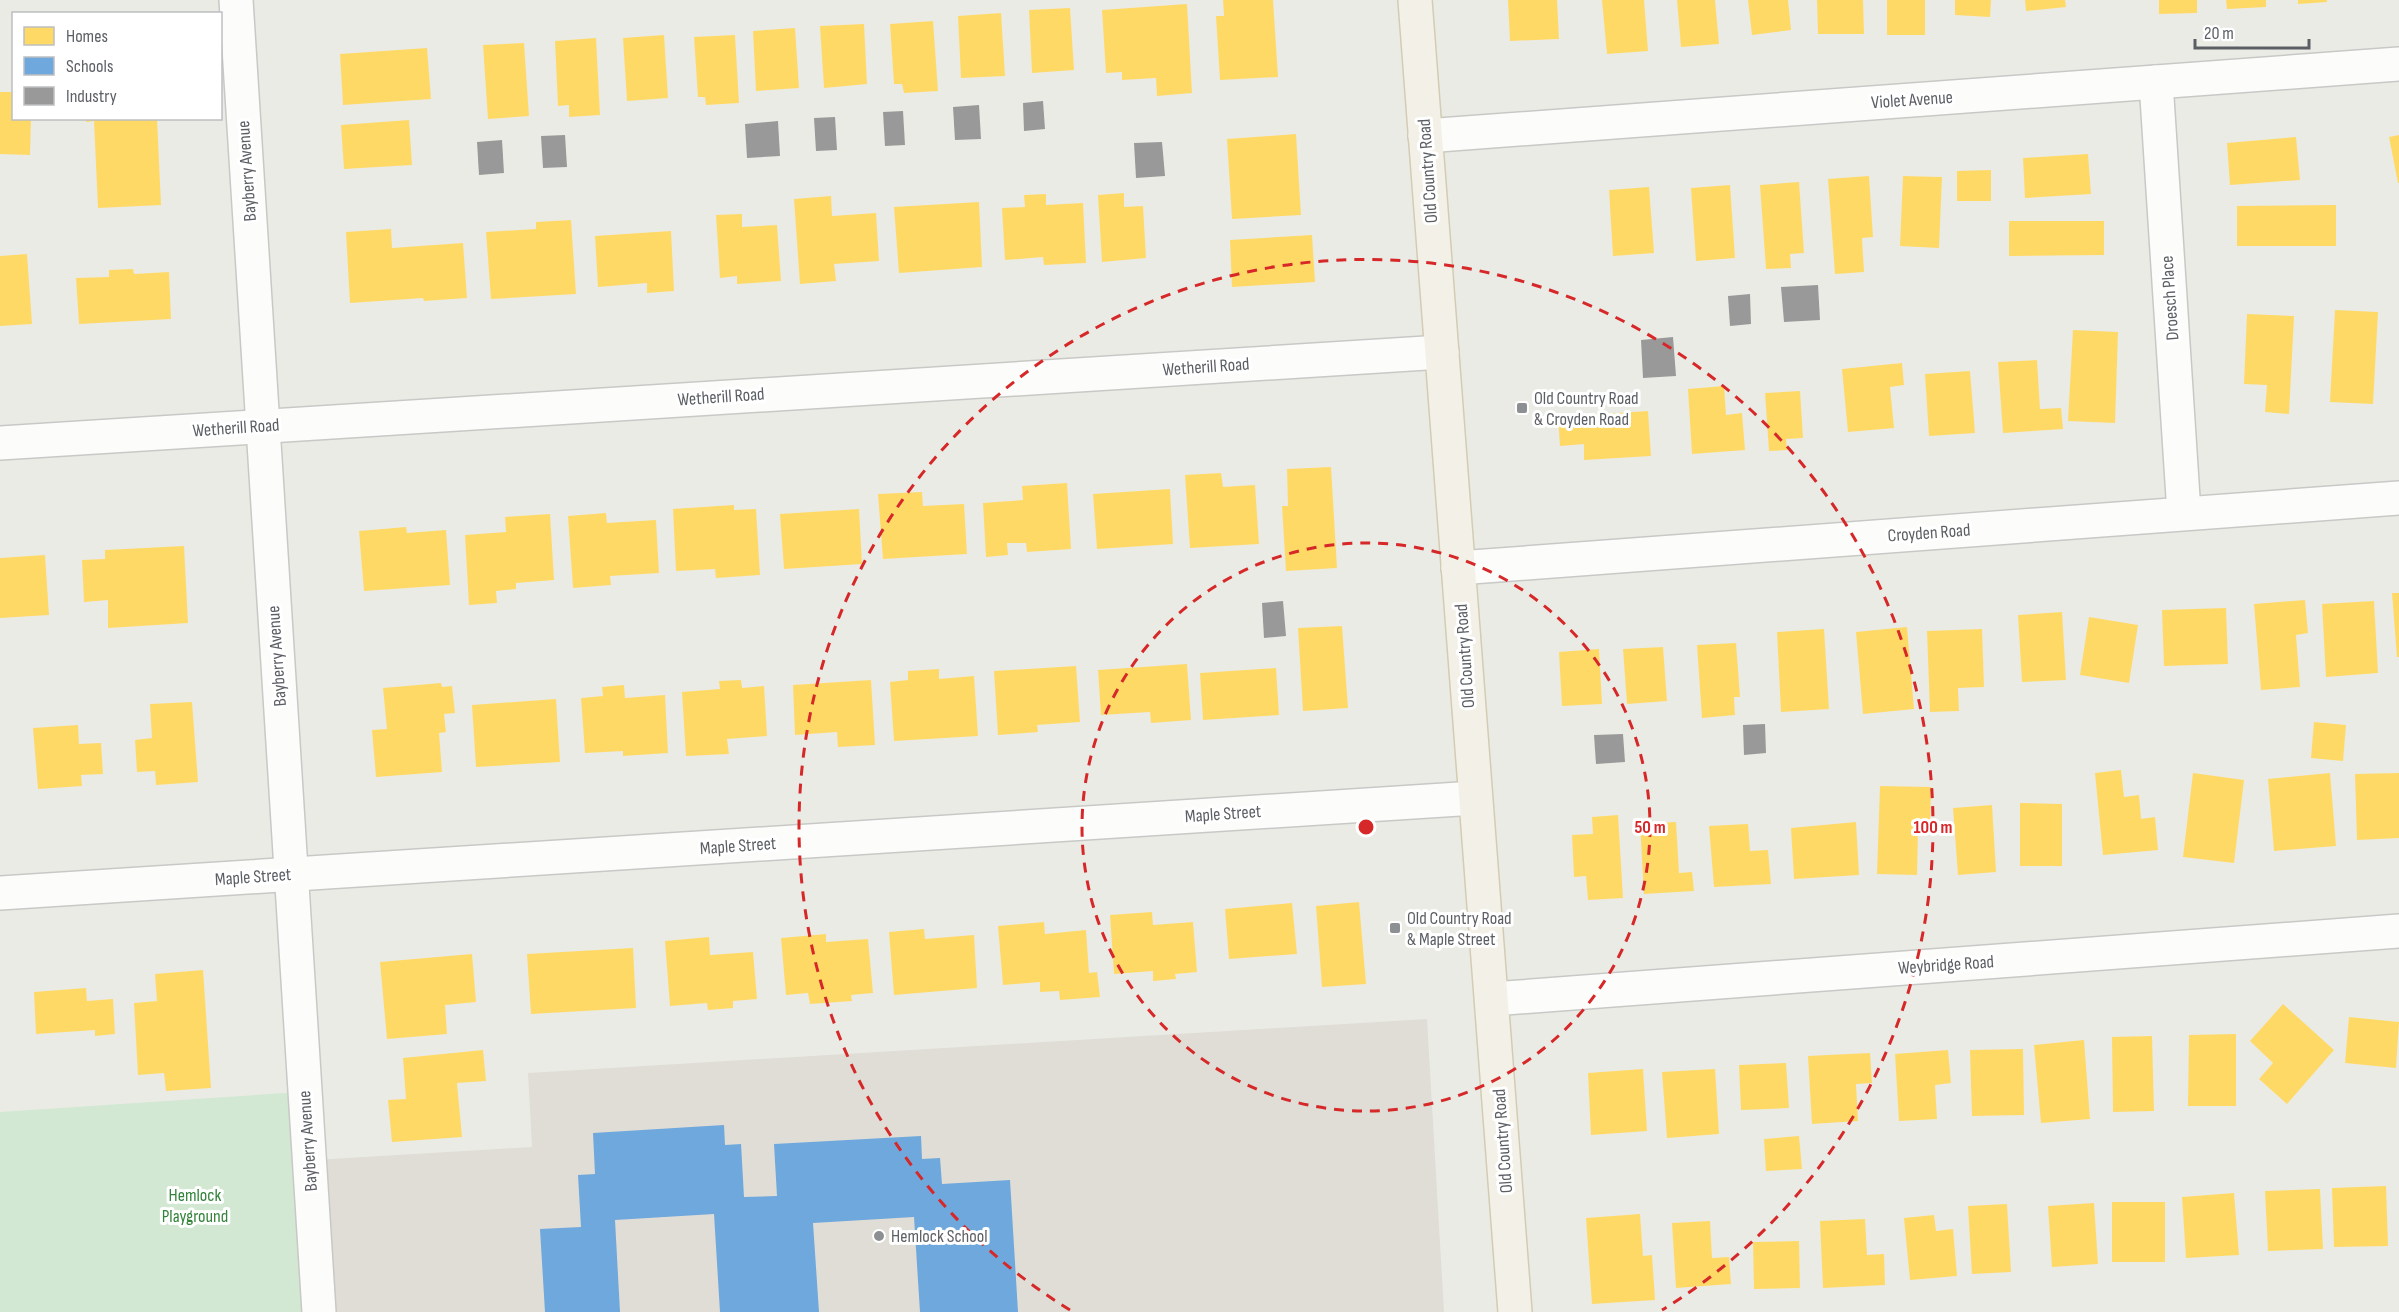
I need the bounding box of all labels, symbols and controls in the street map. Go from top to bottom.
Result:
legend [12,12,222,120]
scale bar [2195,12,2309,50]
text: 20 m [2204,23,2234,44]
text: Homes [66,26,108,47]
text: Schools [66,56,113,77]
text: Industry [66,86,117,107]
street label: Violet Avenue [1870,87,1954,113]
street label: Old Country Road [1414,118,1442,224]
street label: Bayberry Avenue [233,120,261,222]
street label: Droesch Place [2157,255,2183,341]
street label: Wetherill Road [1162,353,1250,381]
street label: Wetherill Road [677,383,765,411]
place label: Old Country Road & Croyden Road [1534,388,1639,430]
marker: Old Country Road & Croyden Road [1515,401,1529,415]
street label: Wetherill Road [192,414,280,442]
street label: Croyden Road [1887,520,1971,546]
street label: Old Country Road [1451,603,1479,709]
street label: Bayberry Avenue [263,605,291,707]
street label: Maple Street [1184,801,1262,827]
centre of rings [1356,817,1376,837]
text: 50 m [1634,817,1666,838]
text: 100 m [1914,817,1953,838]
street label: Maple Street [699,833,777,859]
street label: Maple Street [214,864,292,890]
place label: Old Country Road & Maple Street [1407,908,1512,950]
marker: Old Country Road & Maple Street [1388,921,1402,935]
street label: Weybridge Road [1897,951,1995,979]
street label: Old Country Road [1489,1088,1517,1194]
street label: Bayberry Avenue [294,1090,322,1192]
park label: Hemlock Playground [162,1185,228,1227]
place label: Hemlock School [891,1226,988,1247]
marker: Hemlock School [872,1229,886,1243]

